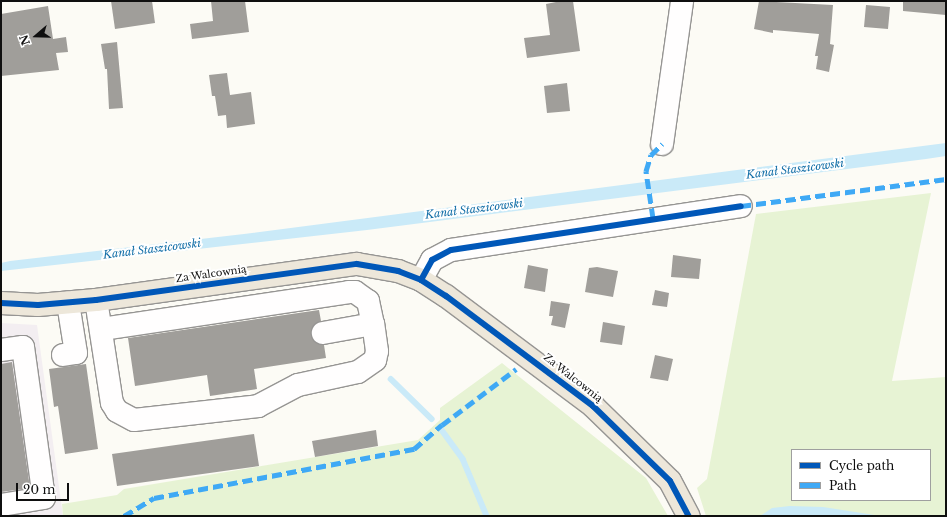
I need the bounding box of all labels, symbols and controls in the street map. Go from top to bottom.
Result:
north arrow [16,16,56,56]
text: N [16,33,33,47]
water label: Kanał Staszicowski [745,156,845,182]
water label: Kanał Staszicowski [424,196,524,222]
water label: Kanał Staszicowski [102,236,202,262]
street label: Za Walcownią [175,263,247,285]
street label: Za Walcownią [541,351,605,405]
legend [791,449,931,501]
text: Cycle path [829,458,894,473]
scale bar [18,475,71,501]
text: Path [829,478,857,493]
text: 20 m [23,482,55,497]

